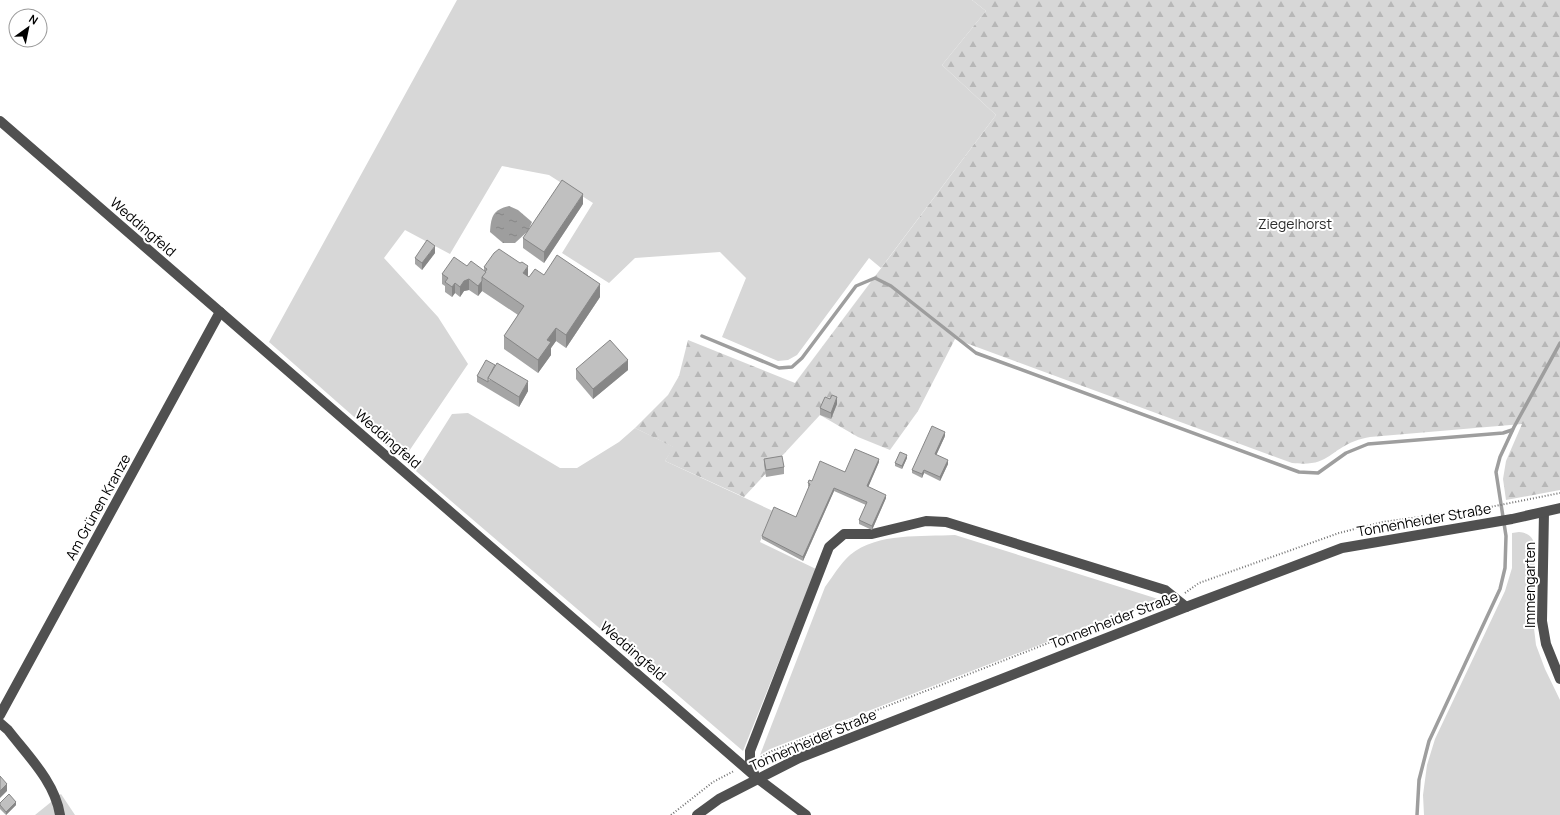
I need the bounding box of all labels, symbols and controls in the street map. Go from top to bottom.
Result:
north arrow [8,8,48,48]
text: N [26,11,41,28]
street label: Weddingfeld [106,193,180,260]
park label: Ziegelhorst [1258,214,1332,233]
street label: Weddingfeld [351,405,425,472]
street label: Am Grünen Kranze [61,450,135,563]
street label: Tonnenheider Straße [1355,498,1492,541]
street label: Immengarten [1520,542,1539,628]
street label: Tonnenheider Straße [1047,586,1181,653]
street label: Weddingfeld [596,617,670,684]
street label: Tonnenheider Straße [747,704,879,775]

